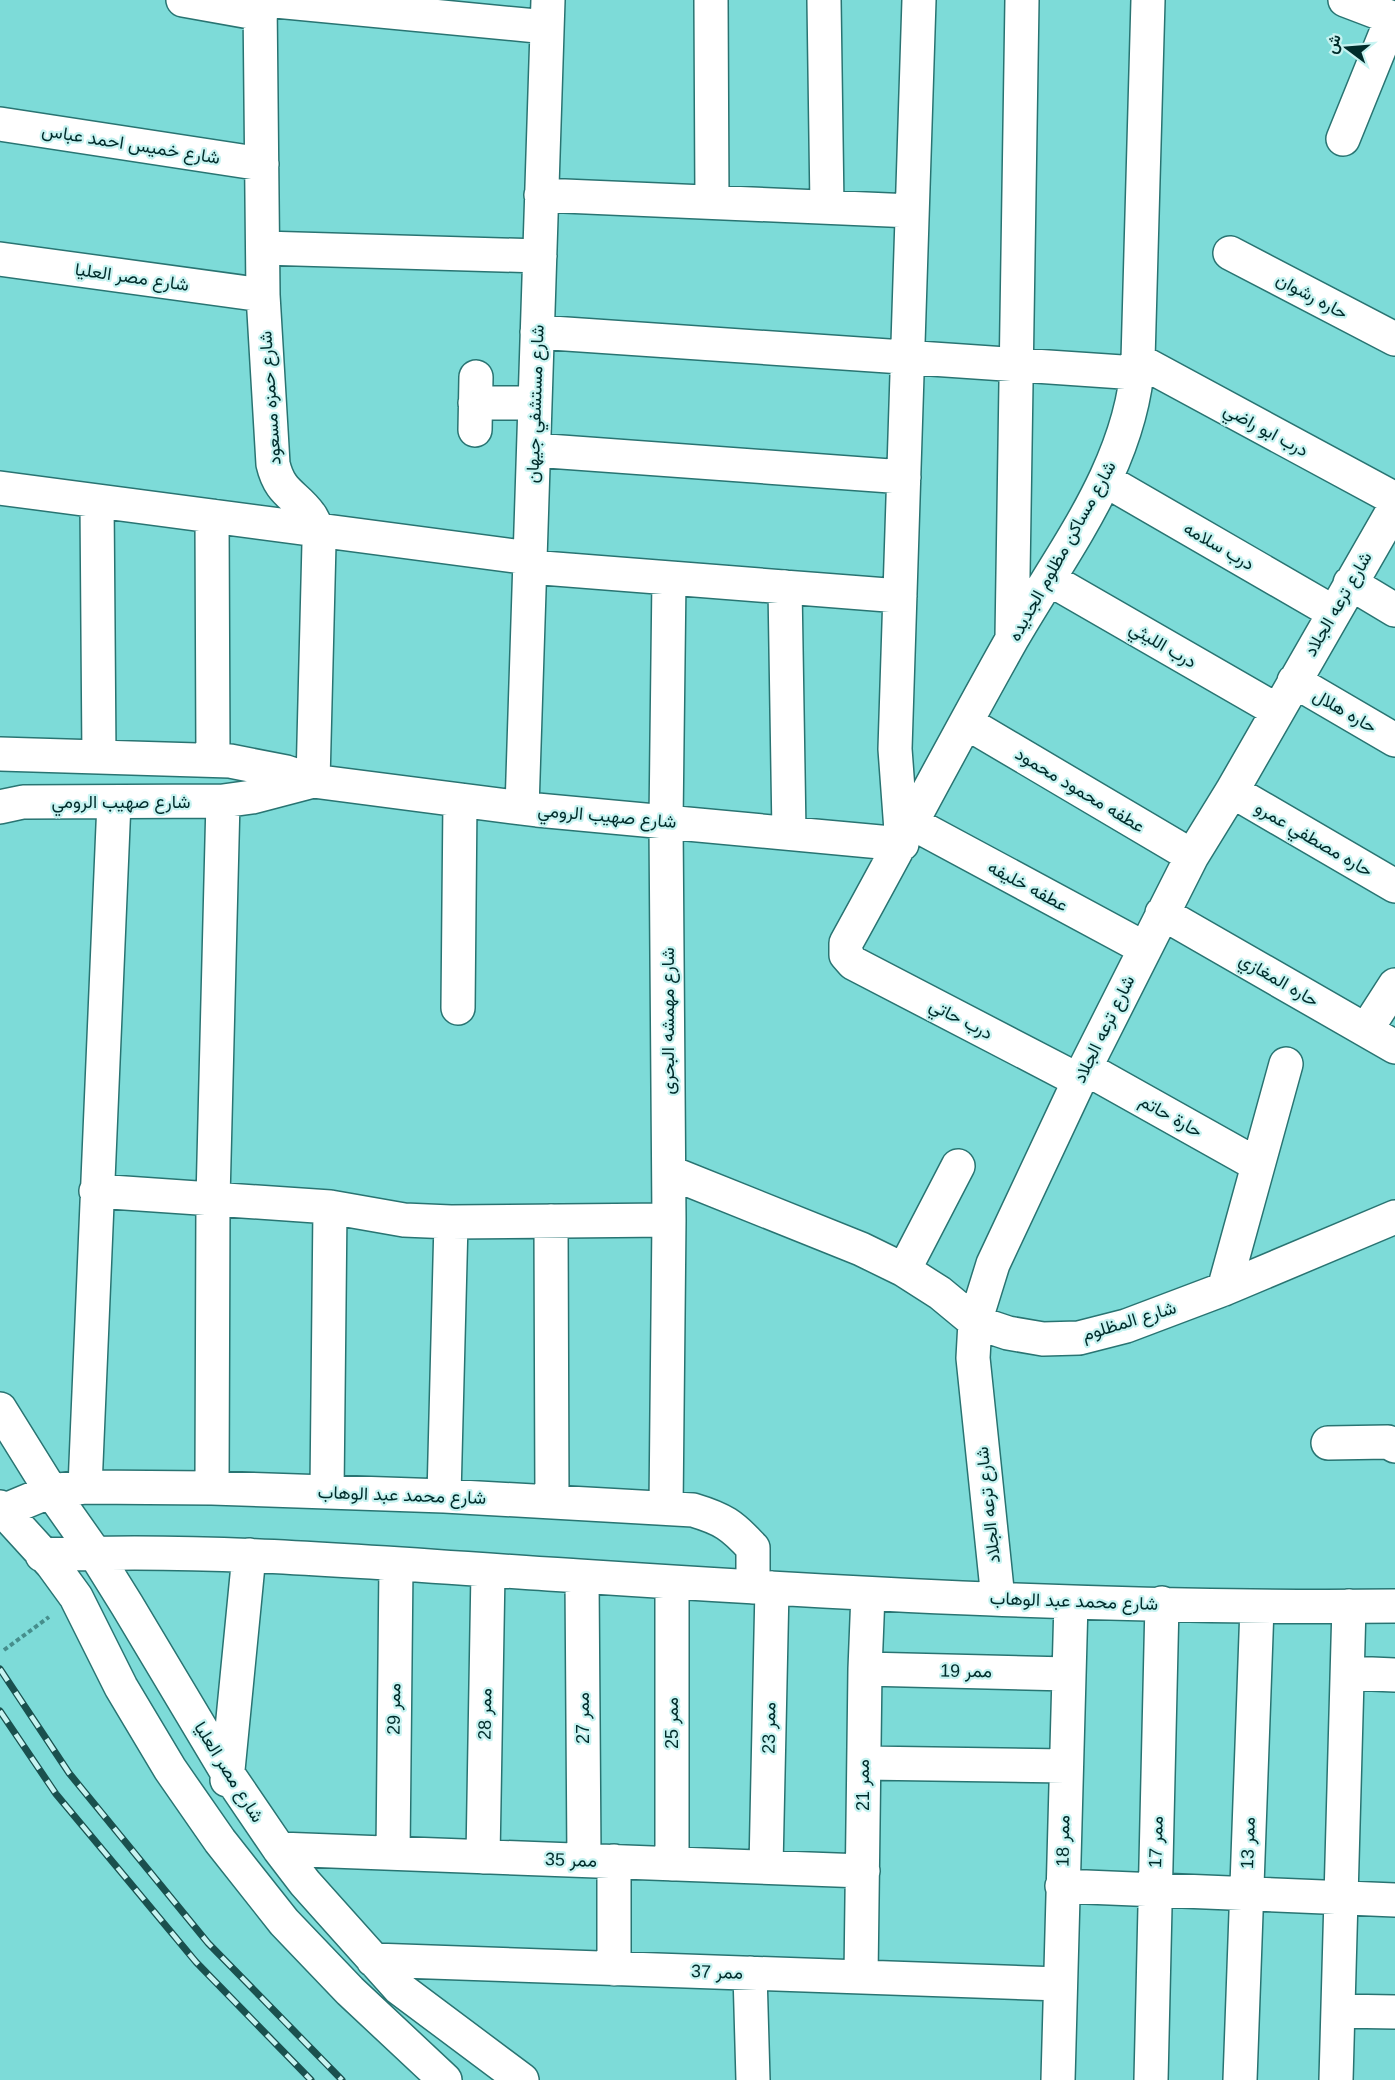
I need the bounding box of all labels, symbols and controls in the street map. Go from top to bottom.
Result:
north arrow [1317,18,1377,78]
text: ش [1322,32,1345,56]
street label: شارع خميس احمد عباس [40,120,222,170]
street label: شارع مصر العليا [73,259,190,297]
street label: حاره رشوان [1272,269,1351,324]
street label: شارع مستشفي جيهان [522,324,553,484]
street label: شارع حمزه مسعود [255,330,287,466]
street label: درب ابو راضي [1218,399,1312,465]
street label: شارع مساكن مظلوم الجديده [1004,458,1122,645]
street label: درب سلامه [1180,518,1258,575]
street label: شارع ترعه الجلاد [1300,548,1378,661]
street label: درب الليثي [1124,618,1200,676]
street label: حاره هلال [1309,685,1380,738]
street label: عطفه محمود محمود [1011,743,1148,837]
street label: شارع صهيب الرومي [51,792,191,817]
street label: حاره مصطفي عمرو [1249,797,1376,885]
street label: شارع صهيب الرومي [536,800,677,837]
street label: عطفه خليفه [985,857,1071,915]
street label: شارع مهمشه البحرى [658,947,680,1095]
street label: حاره المغازي [1233,949,1322,1015]
street label: شارع ترعه الجلاد [1069,972,1140,1087]
street label: درب حاتي [924,995,996,1048]
street label: حارة حاتم [1135,1091,1206,1143]
street label: شارع المظلوم [1079,1297,1179,1347]
street label: شارع ترعه الجلاد [972,1446,1006,1564]
street label: شارع محمد عبد الوهاب [317,1482,487,1510]
street label: شارع محمد عبد الوهاب [989,1588,1159,1616]
street label: ممر 19 [940,1661,992,1682]
street label: ممر 29 [384,1683,405,1735]
street label: ممر 28 [475,1688,496,1740]
street label: ممر 27 [573,1692,594,1744]
street label: ممر 25 [662,1697,683,1749]
street label: ممر 23 [759,1702,780,1754]
street label: شارع مصر العليا [188,1718,268,1827]
street label: ممر 21 [853,1759,874,1811]
street label: ممر 18 [1053,1815,1074,1867]
street label: ممر 17 [1145,1816,1168,1868]
street label: ممر 13 [1237,1817,1260,1869]
street label: ممر 35 [545,1849,597,1872]
street label: ممر 37 [691,1961,743,1984]

